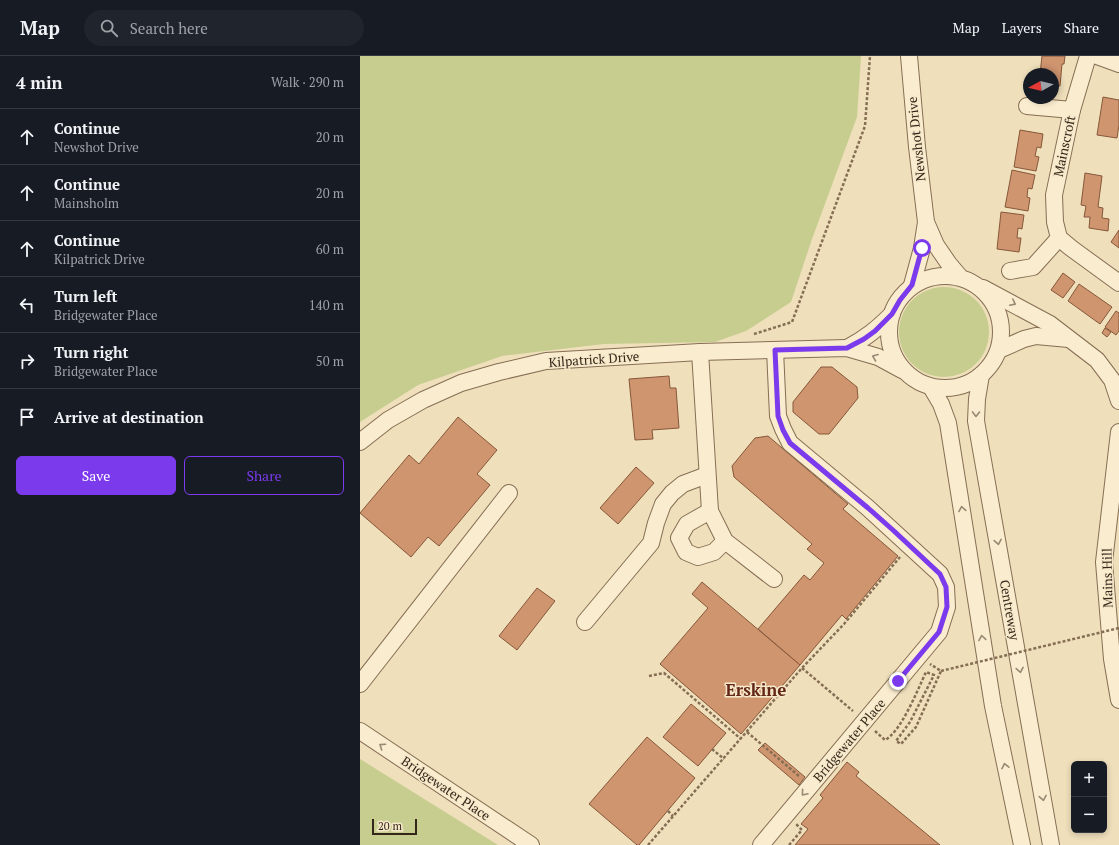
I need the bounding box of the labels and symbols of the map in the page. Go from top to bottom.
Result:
north arrow [1023,68,1059,104]
street label: Newshot Drive [903,96,929,182]
street label: Mainscroft [1049,113,1079,178]
route start [913,239,931,257]
one-way arrow [1009,298,1017,306]
street label: Kilpatrick Drive [548,347,640,371]
one-way arrow [872,353,879,361]
one-way arrow [972,411,981,417]
one-way arrow [958,506,967,512]
one-way arrow [993,539,1001,545]
street label: Mains Hill [1097,548,1117,608]
street label: Centreway [996,578,1024,642]
one-way arrow [978,635,987,641]
one-way arrow [1015,667,1024,673]
route end [889,672,907,690]
district label: Erskine [726,678,786,701]
street label: Bridgewater Place [809,695,889,785]
one-way arrow [380,744,387,751]
street label: Bridgewater Place [398,752,494,824]
one-way arrow [1002,763,1010,769]
one-way arrow [802,788,809,795]
one-way arrow [1038,795,1047,801]
scale bar [372,817,417,836]

